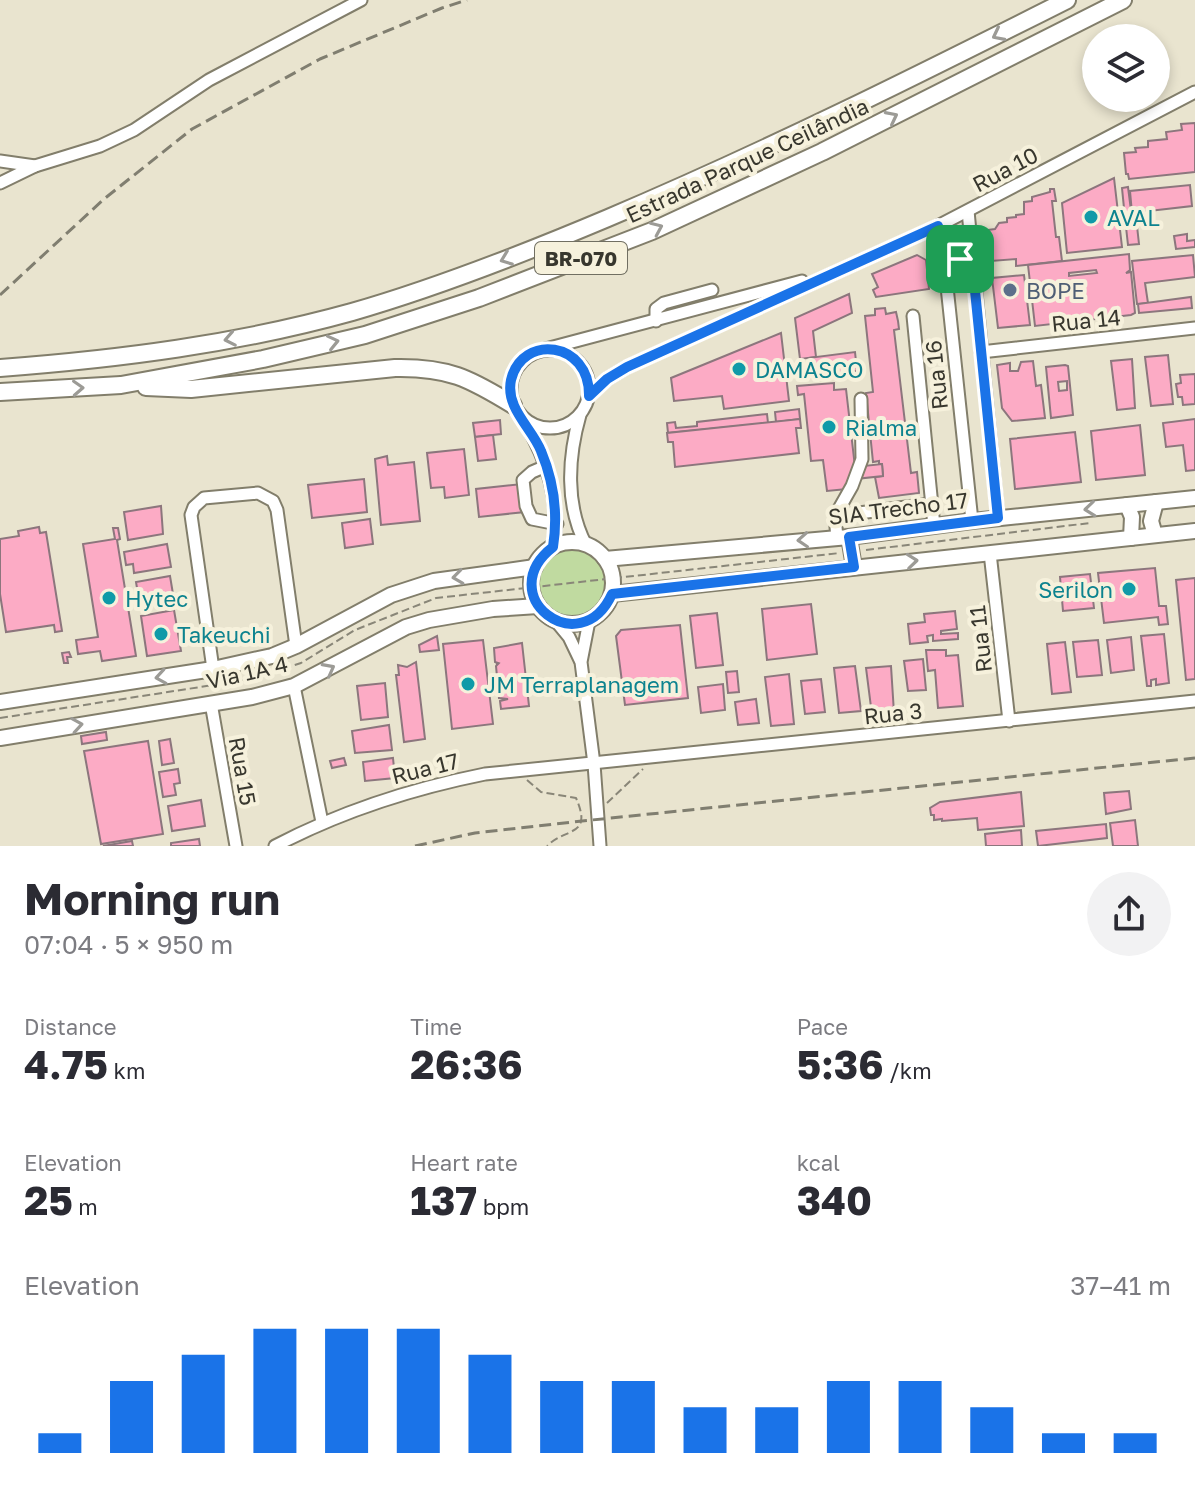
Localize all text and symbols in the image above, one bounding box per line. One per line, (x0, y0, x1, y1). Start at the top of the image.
map controls (1082, 24, 1170, 112)
button: layers (1082, 24, 1170, 112)
one-way arrow (991, 25, 1006, 41)
street label: Estrada Parque Ceilândia (621, 92, 873, 228)
one-way arrow (884, 111, 899, 126)
street label: Rua 10 (968, 141, 1042, 197)
place label: AVAL (1107, 204, 1160, 231)
marker: AVAL (1082, 208, 1100, 226)
one-way arrow (649, 222, 664, 238)
pin (926, 225, 994, 293)
icon: arrive (938, 237, 982, 281)
road number: BR-070 (535, 242, 627, 274)
one-way arrow (500, 249, 514, 266)
place label: BOPE (1026, 277, 1085, 304)
marker: BOPE (1001, 281, 1019, 299)
street label: Rua 14 (1050, 303, 1122, 337)
one-way arrow (224, 330, 237, 347)
one-way arrow (326, 334, 340, 351)
street label: Rua 16 (919, 339, 953, 411)
place label: DAMASCO (755, 356, 863, 383)
marker: DAMASCO (730, 360, 748, 378)
one-way arrow (72, 380, 85, 397)
place label: Rialma (845, 414, 917, 441)
marker: Rialma (820, 418, 838, 436)
street label: SIA Trecho 17 (827, 486, 969, 530)
one-way arrow (1083, 500, 1096, 517)
one-way arrow (796, 531, 809, 548)
one-way arrow (906, 552, 919, 569)
one-way arrow (451, 568, 464, 585)
place label: Serilon (1038, 576, 1113, 603)
marker: Serilon (1120, 580, 1138, 598)
place label: Hytec (125, 585, 188, 612)
marker: Hytec (100, 589, 118, 607)
street label: Rua 11 (963, 604, 997, 674)
place label: Takeuchi (177, 621, 271, 648)
marker: Takeuchi (152, 625, 170, 643)
street label: Via 1A 4 (204, 650, 290, 694)
one-way arrow (320, 663, 335, 679)
one-way arrow (154, 668, 168, 685)
place label: JM Terraplanagem (484, 671, 679, 698)
marker: JM Terraplanagem (459, 675, 477, 693)
street label: Rua 3 (862, 697, 924, 729)
one-way arrow (70, 717, 84, 734)
street label: Rua 15 (224, 735, 262, 807)
street label: Rua 17 (389, 747, 461, 789)
text: Morning run (24, 872, 280, 925)
button: share (1087, 872, 1171, 956)
text: 07:04 · 5 × 950 m (24, 929, 233, 960)
text: Distance (24, 1013, 116, 1040)
text: Time (410, 1013, 462, 1040)
text: Pace (797, 1013, 848, 1040)
text: 4.75 (24, 1040, 108, 1088)
text: 26:36 (410, 1040, 523, 1088)
text: 5:36 (797, 1040, 884, 1088)
text: km (108, 1057, 145, 1084)
text: /km (884, 1057, 932, 1084)
text: Elevation (24, 1149, 122, 1176)
text: Heart rate (410, 1149, 518, 1176)
text: kcal (797, 1149, 840, 1176)
text: 25 (24, 1176, 73, 1224)
text: 137 (410, 1176, 477, 1224)
text: 340 (797, 1176, 872, 1224)
text: m (73, 1193, 98, 1220)
text: bpm (477, 1193, 529, 1220)
text: Elevation (24, 1270, 140, 1301)
text: 37–41 m (1070, 1270, 1171, 1301)

